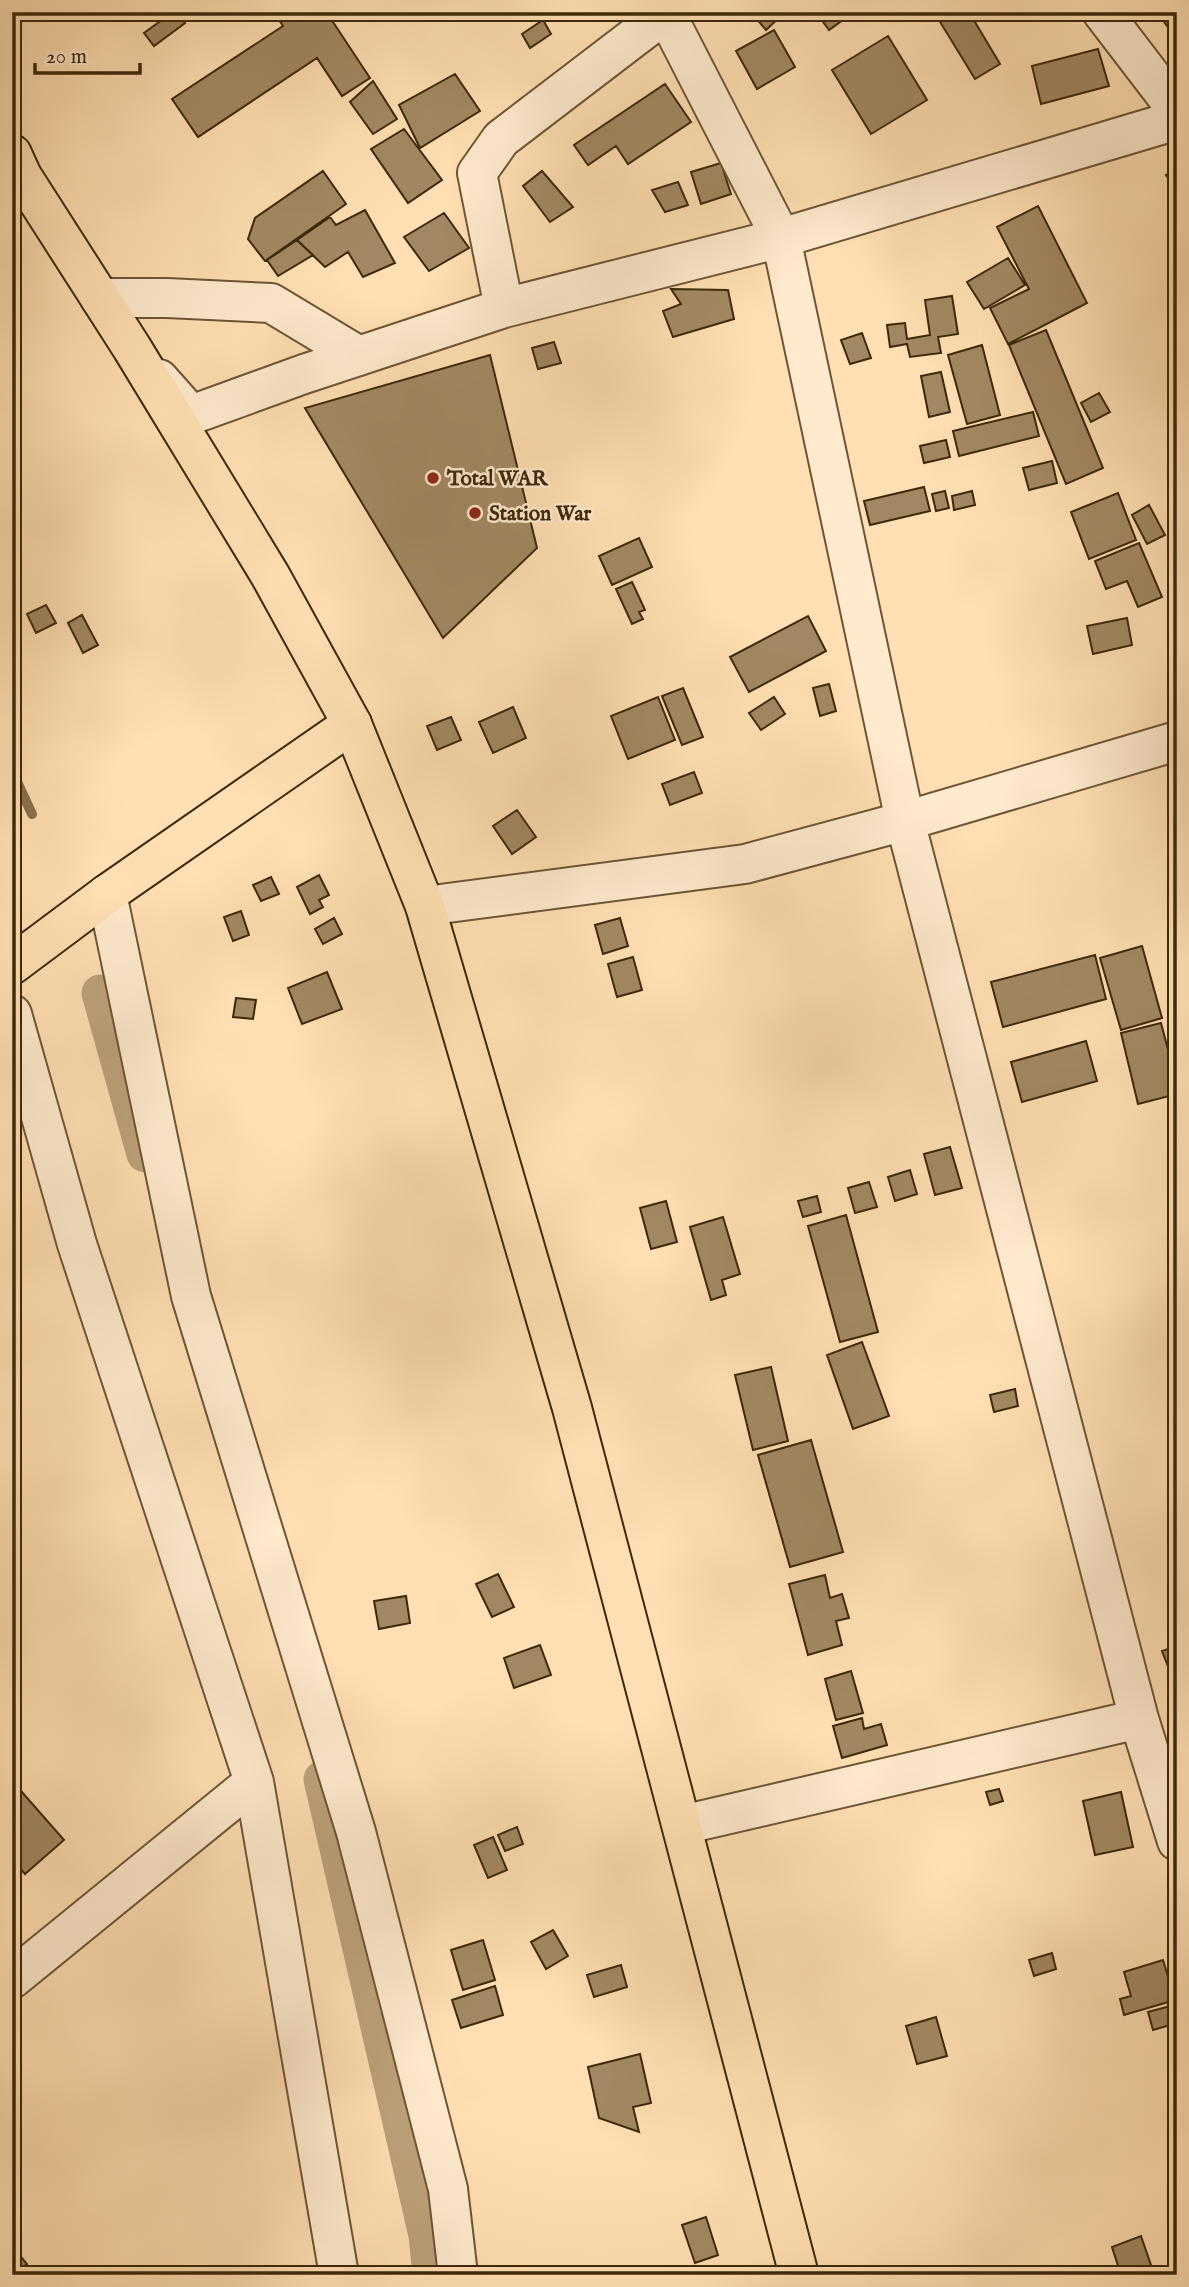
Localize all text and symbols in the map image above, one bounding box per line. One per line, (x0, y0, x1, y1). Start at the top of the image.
scale bar (35, 32, 140, 76)
text: 20 m (46, 44, 87, 71)
place label: Total WAR (446, 466, 549, 493)
marker: Total WAR (425, 470, 441, 486)
place label: Station War (489, 501, 592, 528)
marker: Station War (467, 505, 483, 521)

